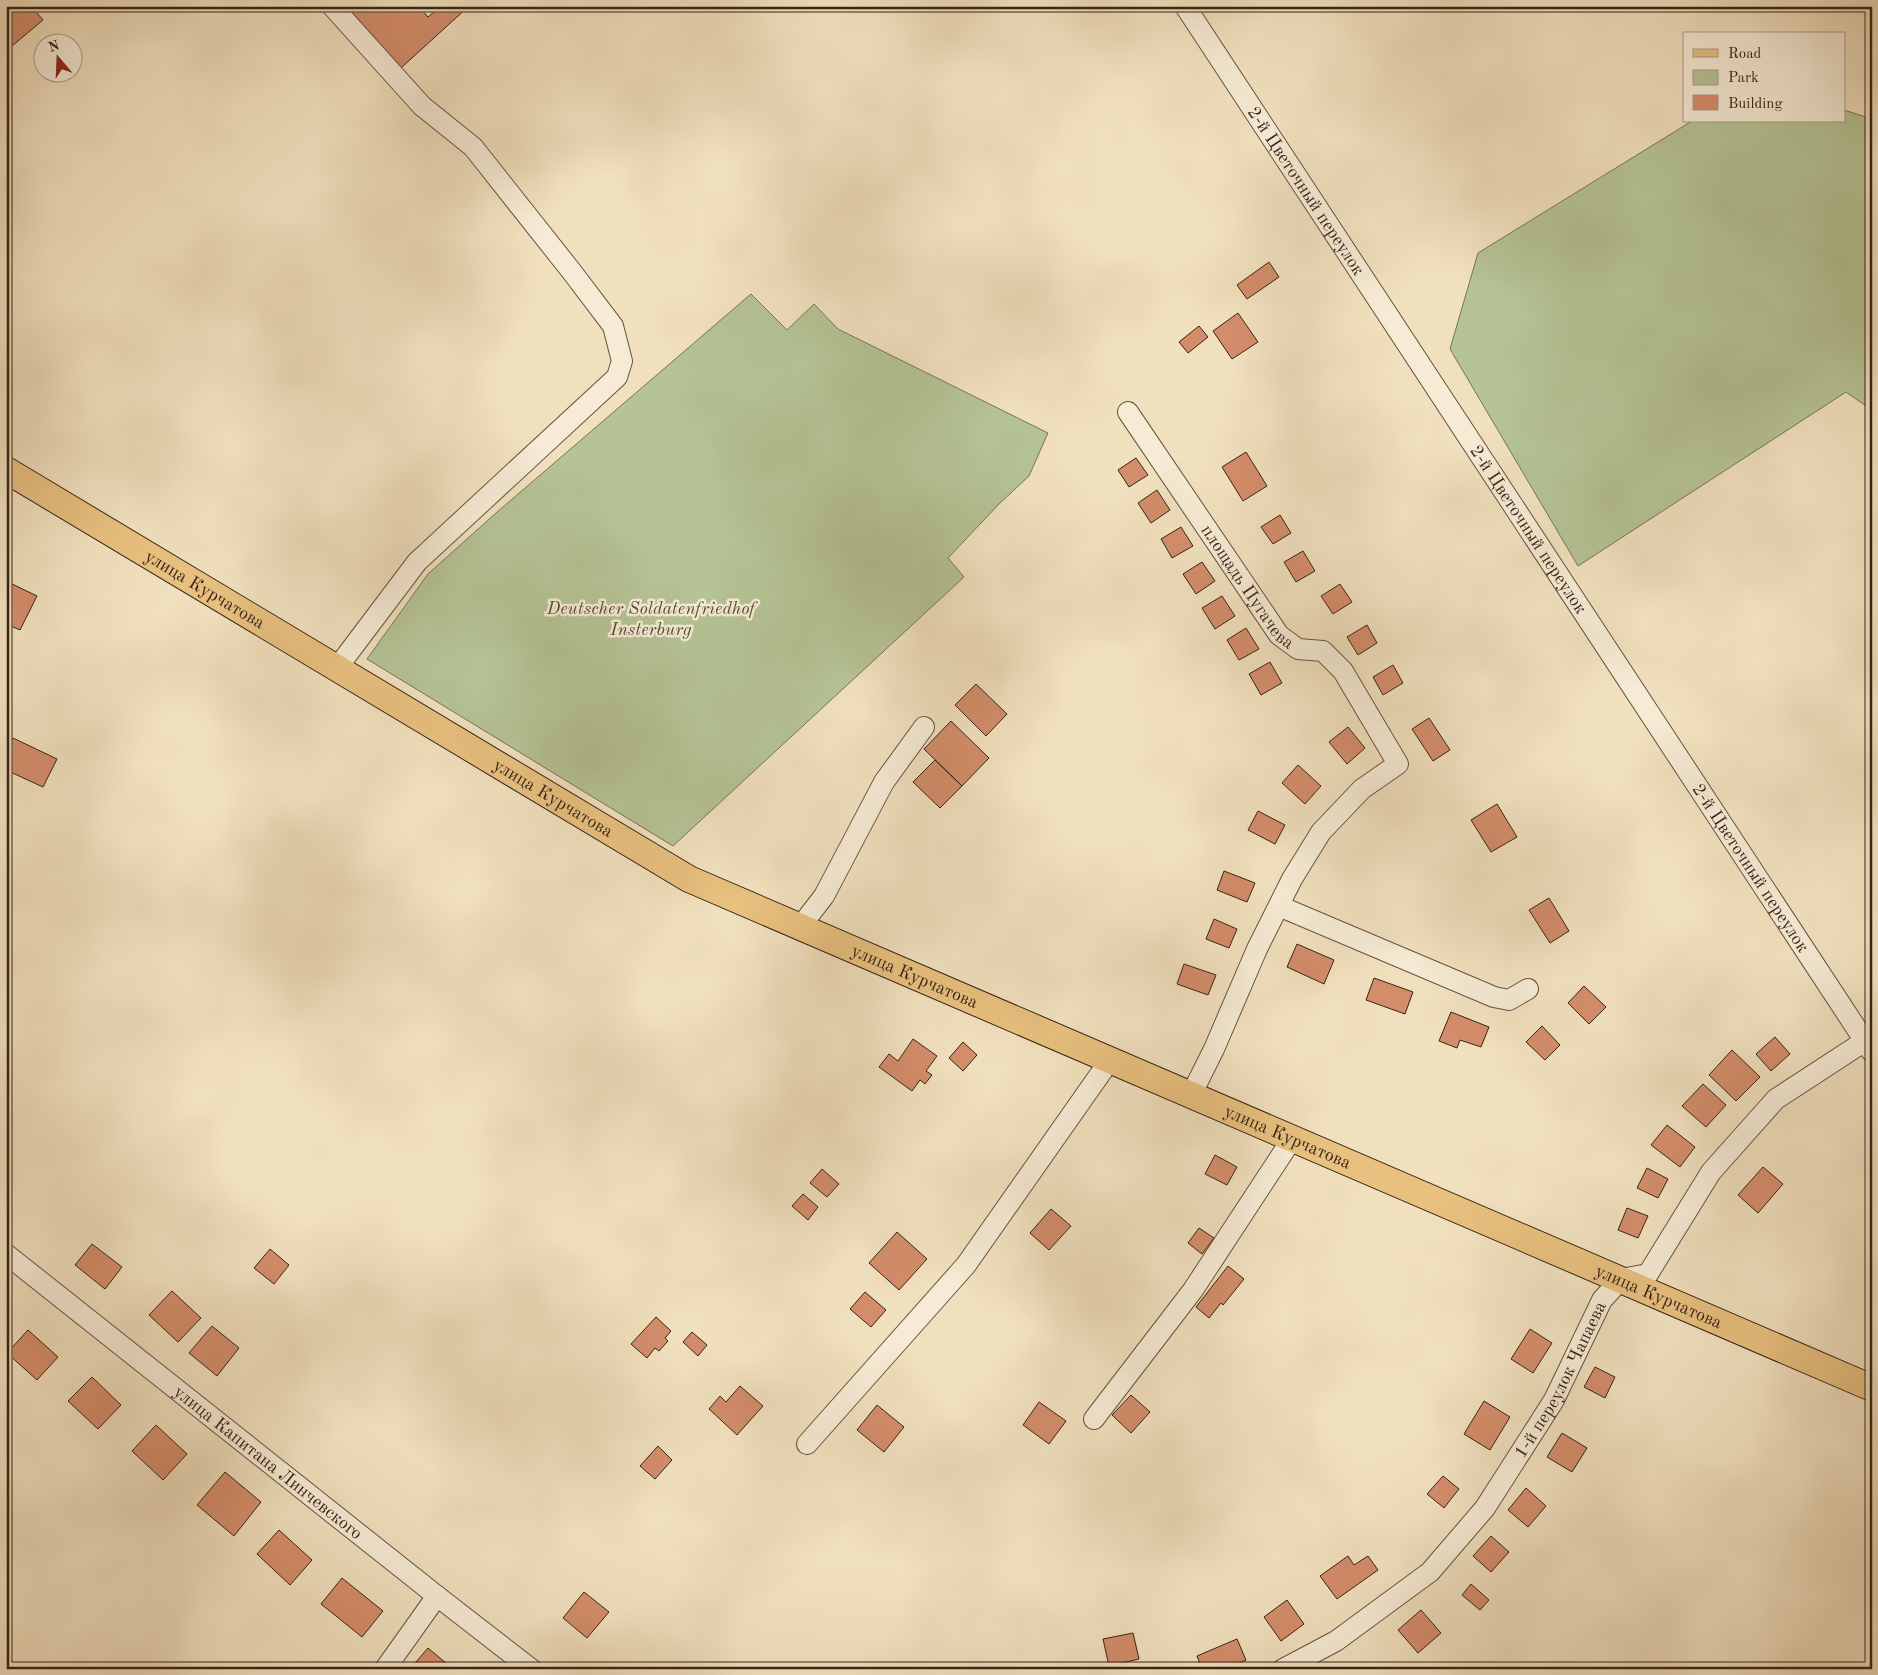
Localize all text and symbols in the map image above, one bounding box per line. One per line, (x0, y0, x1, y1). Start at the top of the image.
north arrow (32, 32, 82, 82)
legend (1683, 32, 1846, 122)
text: N (47, 38, 62, 55)
text: Road (1728, 47, 1762, 62)
text: Park (1728, 71, 1759, 86)
text: Building (1728, 97, 1783, 112)
street label: 2-й Цветочный переулок (1244, 104, 1367, 279)
street label: 2-й Цветочный переулок (1466, 442, 1590, 617)
street label: площадь Пугачева (1197, 522, 1297, 653)
street label: улица Курчатова (142, 547, 268, 633)
park label: Deutscher Soldatenfriedhof Insterburg (546, 600, 759, 639)
street label: улица Курчатова (490, 756, 616, 841)
street label: 2-й Цветочный переулок (1688, 781, 1812, 956)
street label: улица Курчатова (848, 942, 981, 1012)
street label: улица Курчатова (1221, 1102, 1354, 1173)
street label: улица Курчатова (1593, 1262, 1725, 1332)
street label: 1-й переулок Чапаева (1511, 1299, 1610, 1461)
street label: улица Капитана Линчевского (170, 1383, 366, 1543)

